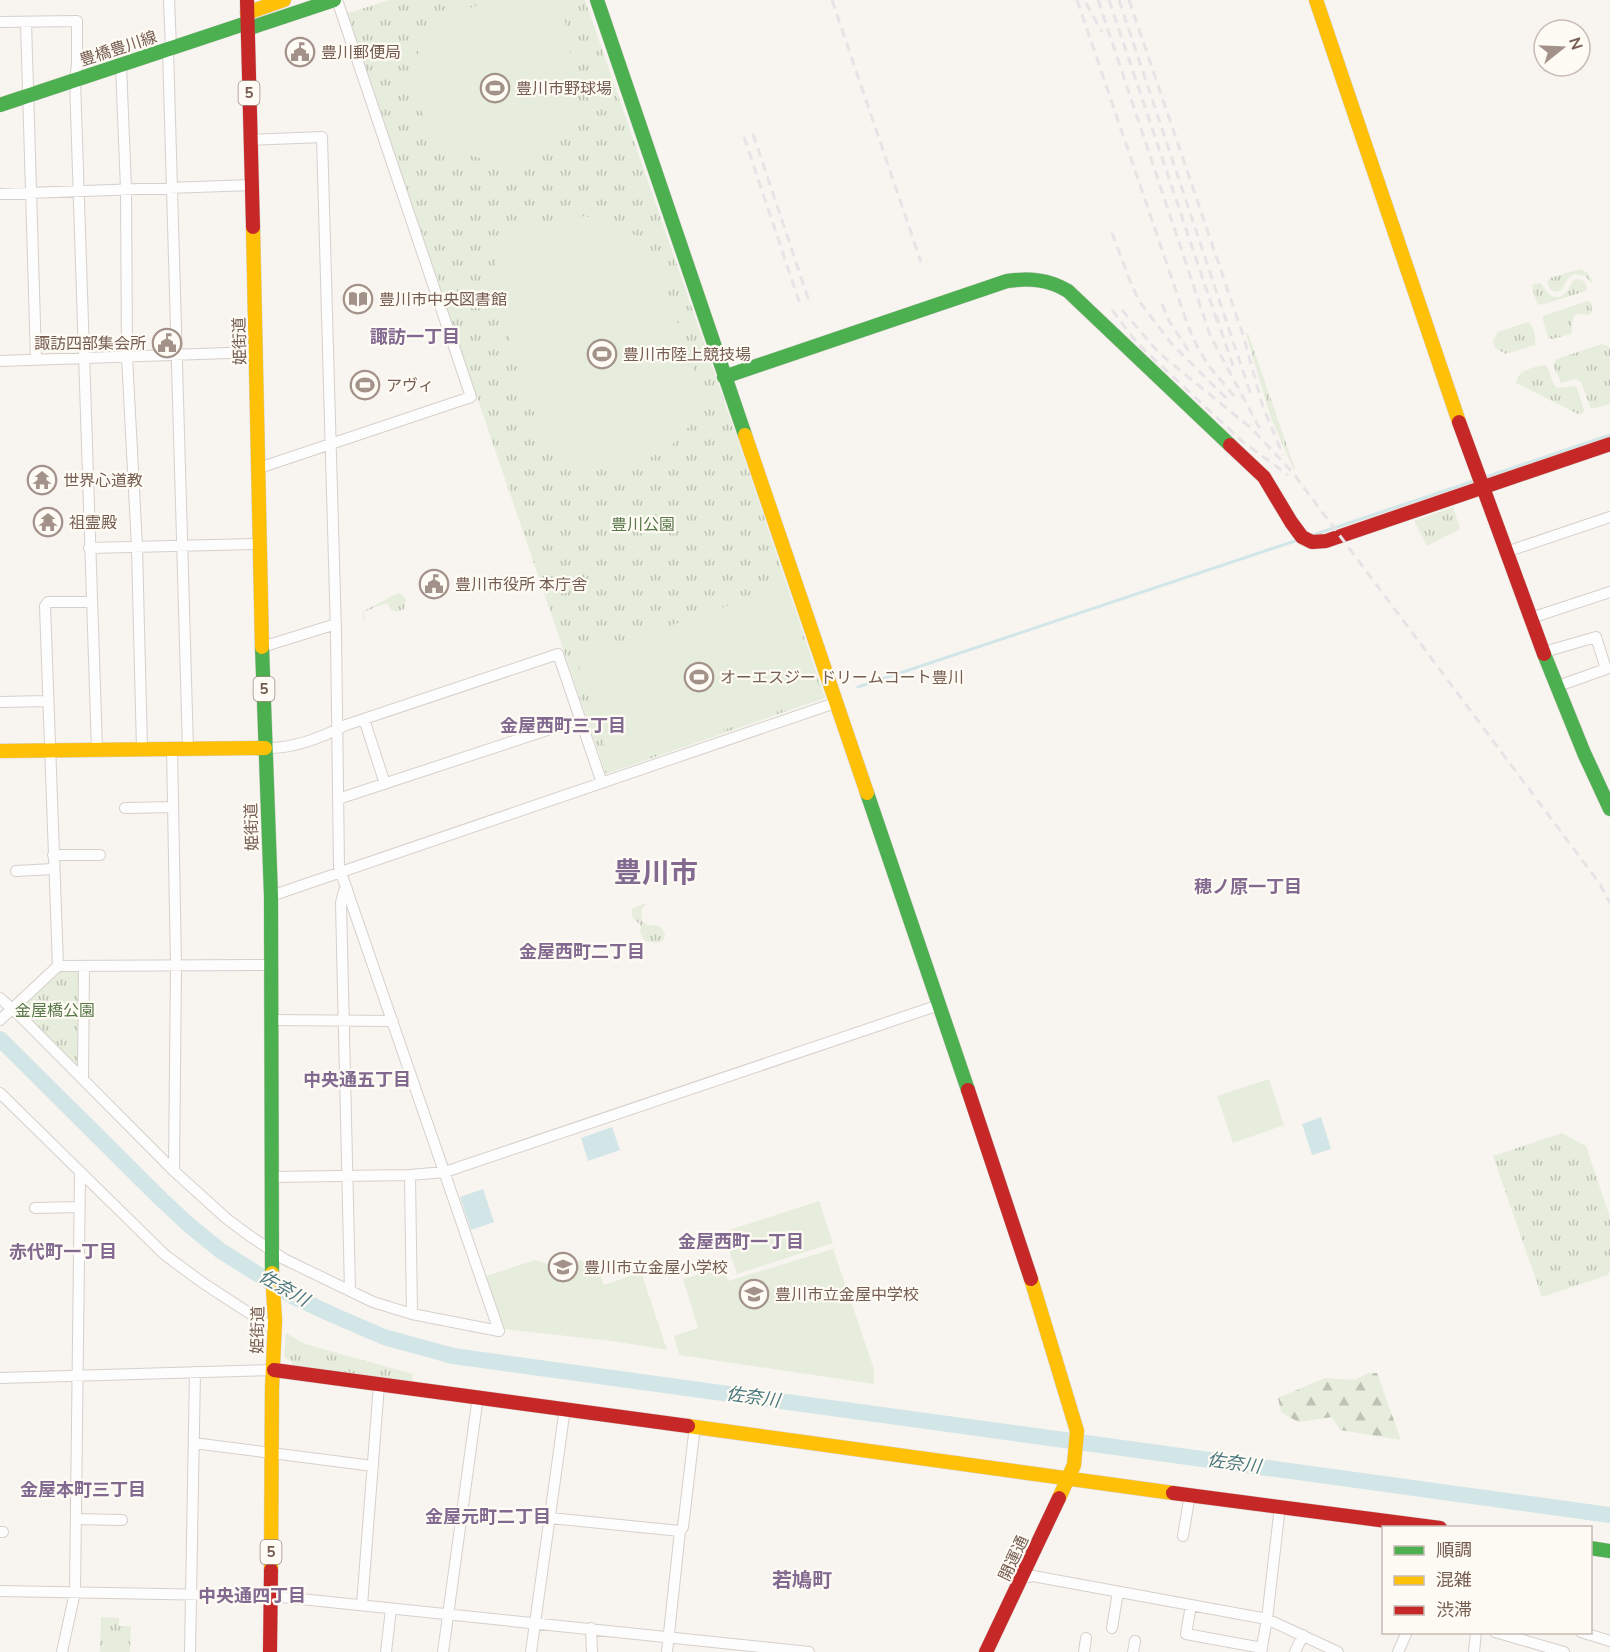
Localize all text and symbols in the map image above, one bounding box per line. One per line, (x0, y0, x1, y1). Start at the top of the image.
north arrow (1532, 18, 1592, 78)
street label: 豊橋豊川線 (77, 26, 160, 72)
text: N (1563, 35, 1588, 53)
public building icon: 豊川郵便局 (284, 36, 316, 68)
place label: 豊川郵便局 (321, 42, 401, 64)
sports icon: 豊川市野球場 (479, 72, 511, 104)
place label: 豊川市野球場 (516, 78, 612, 100)
road number: 5 (238, 81, 260, 105)
library icon: 豊川市中央図書館 (342, 283, 374, 315)
place label: 豊川市中央図書館 (379, 289, 507, 311)
street label: 姫街道 (229, 317, 251, 365)
district label: 諏訪一丁目 (370, 325, 460, 349)
public building icon: 諏訪四部集会所 (151, 327, 183, 359)
place label: 諏訪四部集会所 (34, 333, 146, 355)
sports icon: 豊川市陸上競技場 (586, 338, 618, 370)
place label: 豊川市陸上競技場 (623, 344, 751, 366)
sports icon: アヴィ (349, 369, 381, 401)
place label: アヴィ (386, 375, 434, 397)
temple icon: 世界心道教 (26, 464, 58, 496)
place label: 世界心道教 (63, 470, 143, 492)
temple icon: 祖霊殿 (32, 506, 64, 538)
place label: 祖霊殿 (69, 512, 117, 534)
park label: 豊川公園 (611, 514, 675, 536)
public building icon: 豊川市役所 本庁舎 (418, 568, 450, 600)
place label: 豊川市役所 本庁舎 (455, 574, 587, 596)
sports icon: オーエスジー ドリームコート豊川 (683, 661, 715, 693)
place label: オーエスジー ドリームコート豊川 (720, 667, 964, 689)
road number: 5 (254, 677, 274, 701)
district label: 金屋西町三丁目 (500, 714, 626, 738)
street label: 姫街道 (240, 803, 264, 851)
district label: 豊川市 (614, 854, 698, 892)
district label: 穂ノ原一丁目 (1194, 875, 1302, 899)
district label: 金屋西町二丁目 (519, 940, 645, 964)
park label: 金屋橋公園 (15, 1000, 95, 1022)
district label: 中央通五丁目 (303, 1068, 411, 1092)
district label: 金屋西町一丁目 (678, 1230, 804, 1254)
district label: 赤代町一丁目 (9, 1240, 117, 1264)
school or university icon: 豊川市立金屋小学校 (547, 1251, 579, 1283)
place label: 豊川市立金屋小学校 (584, 1257, 728, 1279)
water label: 佐奈川 (255, 1264, 315, 1313)
school or university icon: 豊川市立金屋中学校 (738, 1278, 770, 1310)
place label: 豊川市立金屋中学校 (775, 1284, 919, 1306)
street label: 姫街道 (247, 1306, 269, 1354)
water label: 佐奈川 (725, 1381, 783, 1413)
water label: 佐奈川 (1206, 1447, 1264, 1479)
district label: 金屋本町三丁目 (20, 1478, 146, 1502)
district label: 金屋元町二丁目 (425, 1505, 551, 1529)
legend (1382, 1526, 1592, 1634)
street label: 開運通 (994, 1532, 1034, 1585)
text: 順調 (1436, 1538, 1472, 1562)
road number: 5 (260, 1540, 282, 1564)
district label: 若鳩町 (772, 1567, 832, 1594)
text: 混雑 (1436, 1568, 1472, 1592)
district label: 中央通四丁目 (198, 1584, 306, 1608)
text: 渋滞 (1436, 1598, 1472, 1622)

